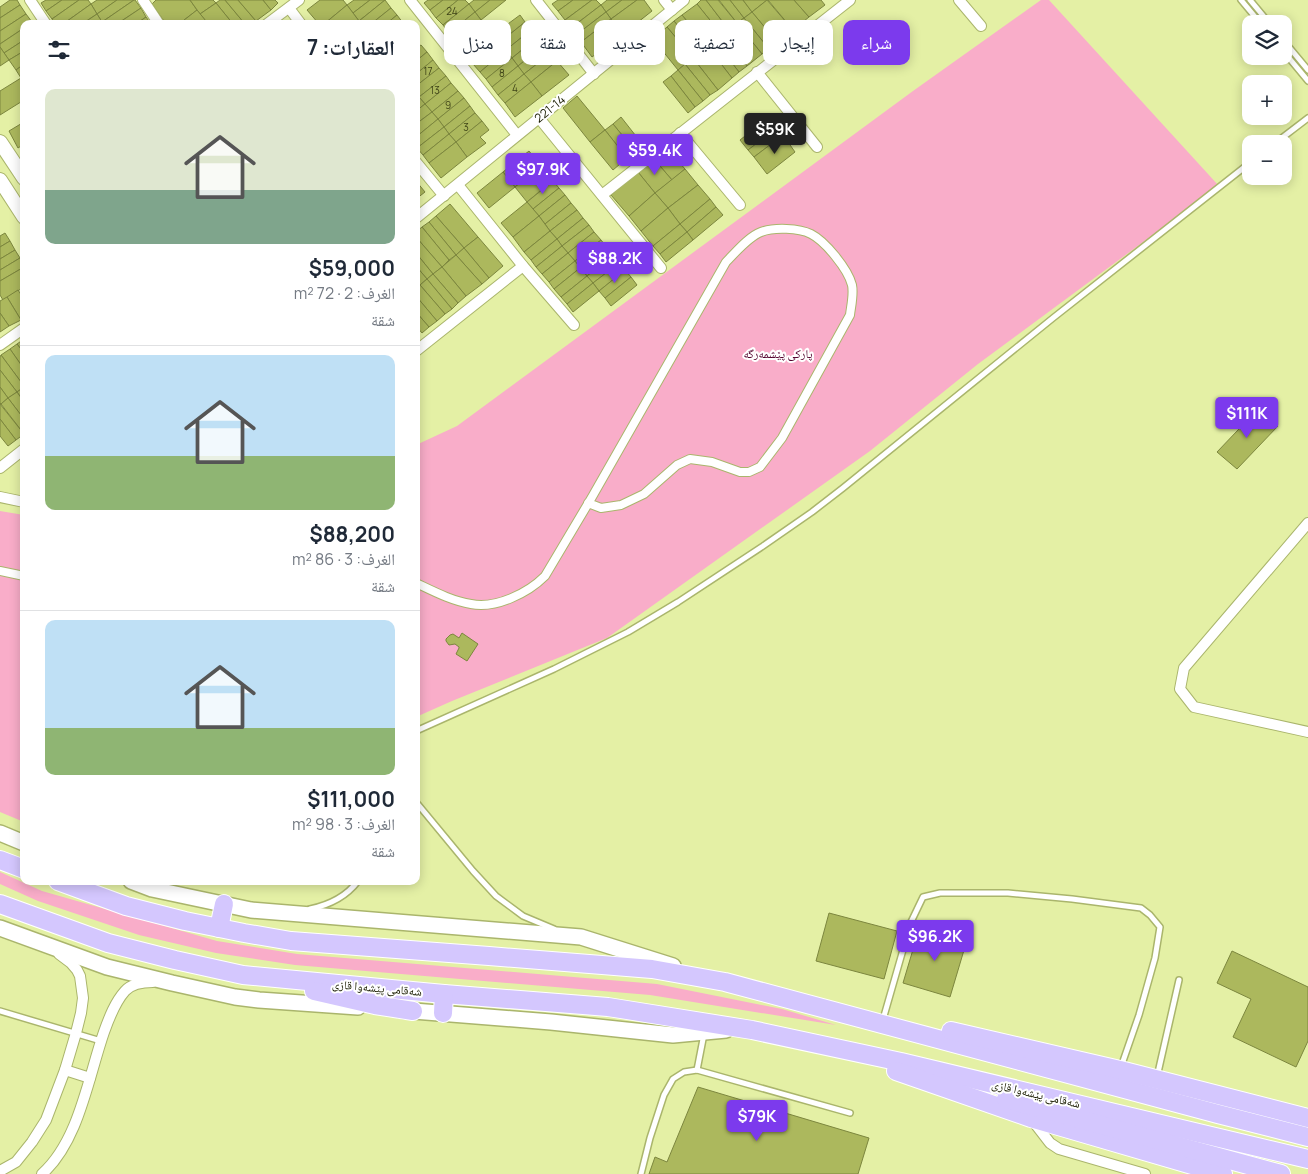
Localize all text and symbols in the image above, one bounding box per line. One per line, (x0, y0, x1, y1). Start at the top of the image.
house number: 24 (446, 4, 458, 18)
map controls (1242, 15, 1292, 185)
button: layers (1242, 15, 1292, 65)
chip: منزل (444, 20, 511, 65)
chip: شقة (521, 20, 584, 65)
chip: جديد (594, 20, 665, 65)
chip: تصفية (675, 20, 753, 65)
chip: إيجار (763, 20, 833, 65)
chip: شراء (843, 20, 910, 65)
text: العقارات: 7 (307, 33, 395, 61)
icon: filters (45, 36, 73, 64)
house number: 17 (424, 64, 432, 78)
house number: 8 (499, 66, 505, 80)
button: + (1242, 75, 1292, 125)
house number: 4 (512, 81, 518, 95)
house number: 13 (430, 83, 440, 97)
street label: 221-14 (531, 91, 569, 126)
house number: 9 (445, 98, 451, 112)
pin: $59K (745, 112, 805, 155)
text: $59K (755, 118, 795, 140)
house number: 3 (463, 120, 469, 134)
icon: home (175, 122, 265, 212)
pin: $59.4K (614, 134, 696, 176)
button: − (1242, 135, 1292, 185)
text: $59.4K (628, 139, 682, 161)
pin: $97.9K (502, 152, 584, 195)
text: $97.9K (516, 158, 570, 180)
pin: $88.2K (574, 242, 656, 284)
text: $88.2K (588, 247, 642, 269)
text: $59,000 (309, 254, 395, 282)
text: الغرف: 2 · 72 m² (294, 282, 395, 304)
text: شقة (371, 309, 395, 331)
park label: پارکی پێشمەرگە (743, 345, 813, 362)
icon: home (175, 387, 265, 477)
pin: $111K (1212, 396, 1282, 439)
text: $111K (1226, 402, 1268, 424)
text: $88,200 (310, 520, 395, 548)
text: الغرف: 3 · 86 m² (292, 548, 395, 570)
text: شقة (371, 575, 395, 597)
icon: home (175, 652, 265, 742)
text: $111,000 (307, 785, 395, 813)
text: الغرف: 3 · 98 m² (292, 813, 395, 835)
text: شقة (371, 840, 395, 862)
pin: $96.2K (894, 920, 976, 962)
text: $96.2K (908, 925, 962, 947)
street label: شەقامی پێشەوا قازی (331, 975, 423, 1000)
street label: شەقامی پێشەوا قازی (990, 1075, 1082, 1112)
pin: $79K (727, 1100, 787, 1142)
text: $79K (738, 1105, 776, 1127)

